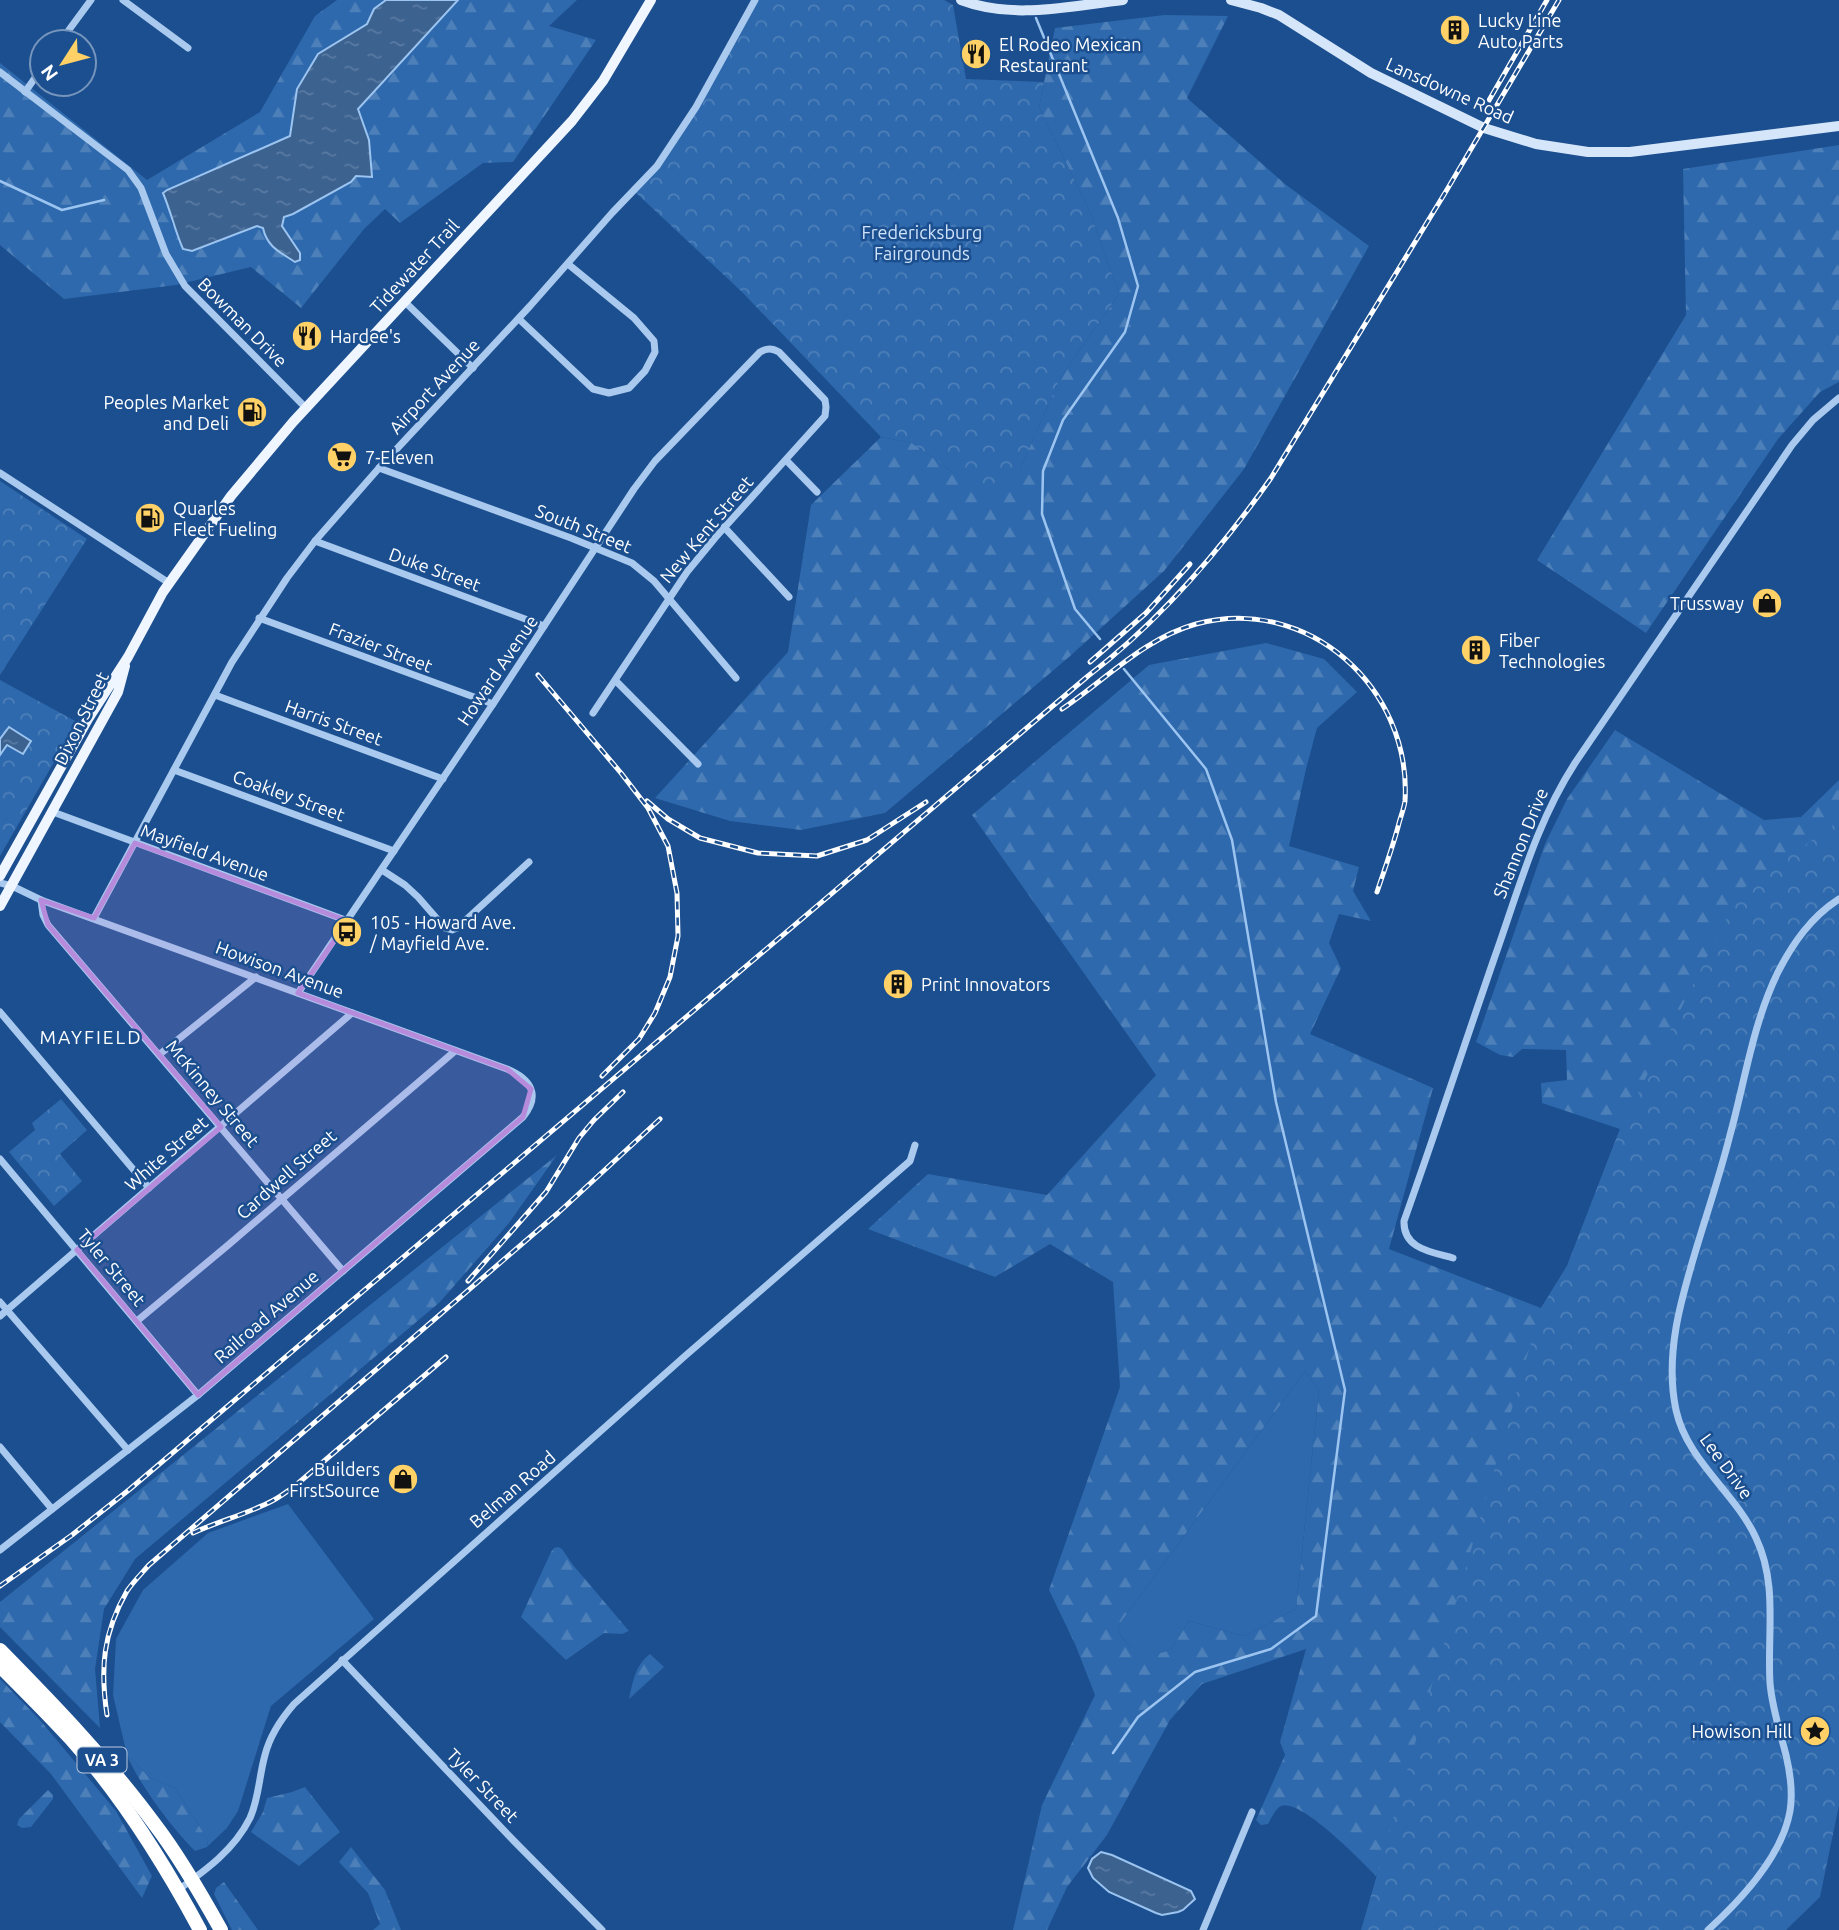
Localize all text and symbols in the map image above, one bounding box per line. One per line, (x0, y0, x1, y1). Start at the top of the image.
place label: Lucky Line Auto Parts (1478, 10, 1563, 51)
building icon: Lucky Line Auto Parts (1438, 13, 1472, 47)
north arrow (28, 28, 98, 98)
place label: El Rodeo Mexican Restaurant (999, 34, 1142, 75)
restaurant icon: El Rodeo Mexican Restaurant (959, 37, 993, 71)
street label: Lansdowne Road (1383, 53, 1517, 127)
text: N (36, 61, 62, 85)
street label: Tidewater Trail (365, 215, 463, 317)
park label: Fredericksburg Fairgrounds (862, 222, 982, 263)
street label: Bowman Drive (194, 273, 292, 371)
restaurant icon: Hardee's (290, 319, 324, 353)
place label: Hardee's (330, 326, 401, 346)
street label: Airport Avenue (385, 334, 483, 438)
place label: Peoples Market and Deli (104, 392, 229, 433)
fuel station icon: Peoples Market and Deli (235, 395, 269, 429)
supermarket icon: 7-Eleven (325, 440, 359, 474)
place label: 7-Eleven (365, 447, 434, 467)
street label: New Kent Street (656, 472, 756, 586)
place label: Quarles Fleet Fueling (173, 498, 277, 539)
street label: South Street (533, 500, 635, 556)
fuel station icon: Quarles Fleet Fueling (133, 501, 167, 535)
street label: Duke Street (386, 543, 484, 595)
shop icon: Trussway (1750, 586, 1784, 620)
place label: Trussway (1670, 593, 1744, 613)
street label: Howard Avenue (453, 611, 541, 729)
street label: Frazier Street (327, 618, 435, 676)
place label: Fiber Technologies (1499, 630, 1605, 671)
building icon: Fiber Technologies (1459, 633, 1493, 667)
street label: Dixon Street (50, 668, 112, 768)
street label: Harris Street (283, 695, 385, 749)
street label: Coakley Street (230, 765, 348, 825)
street label: Shannon Drive (1489, 785, 1551, 901)
street label: Mayfield Avenue (138, 820, 272, 884)
place label: 105 - Howard Ave. / Mayfield Ave. (369, 912, 516, 953)
bus stop icon: 105 - Howard Ave. / Mayfield Ave. (330, 915, 364, 949)
street label: Howison Avenue (213, 937, 347, 1001)
building icon: Print Innovators (881, 967, 915, 1001)
place label: Print Innovators (921, 974, 1050, 994)
district label: MAYFIELD (39, 1026, 143, 1048)
street label: McKinney Street (163, 1036, 263, 1150)
street label: White Street (121, 1112, 211, 1194)
street label: Cardwell Street (232, 1125, 340, 1223)
street label: Tyler Street (74, 1224, 150, 1310)
street label: Railroad Avenue (210, 1265, 322, 1367)
street label: Lee Drive (1697, 1429, 1757, 1503)
street label: Belman Road (465, 1446, 559, 1532)
place label: Builders FirstSource (289, 1459, 380, 1500)
shop icon: Builders FirstSource (386, 1462, 420, 1496)
place icon: Howison Hill (1798, 1714, 1832, 1748)
place label: Howison Hill (1692, 1721, 1792, 1741)
street label: Tyler Street (443, 1744, 523, 1826)
road number: VA 3 (78, 1748, 126, 1772)

